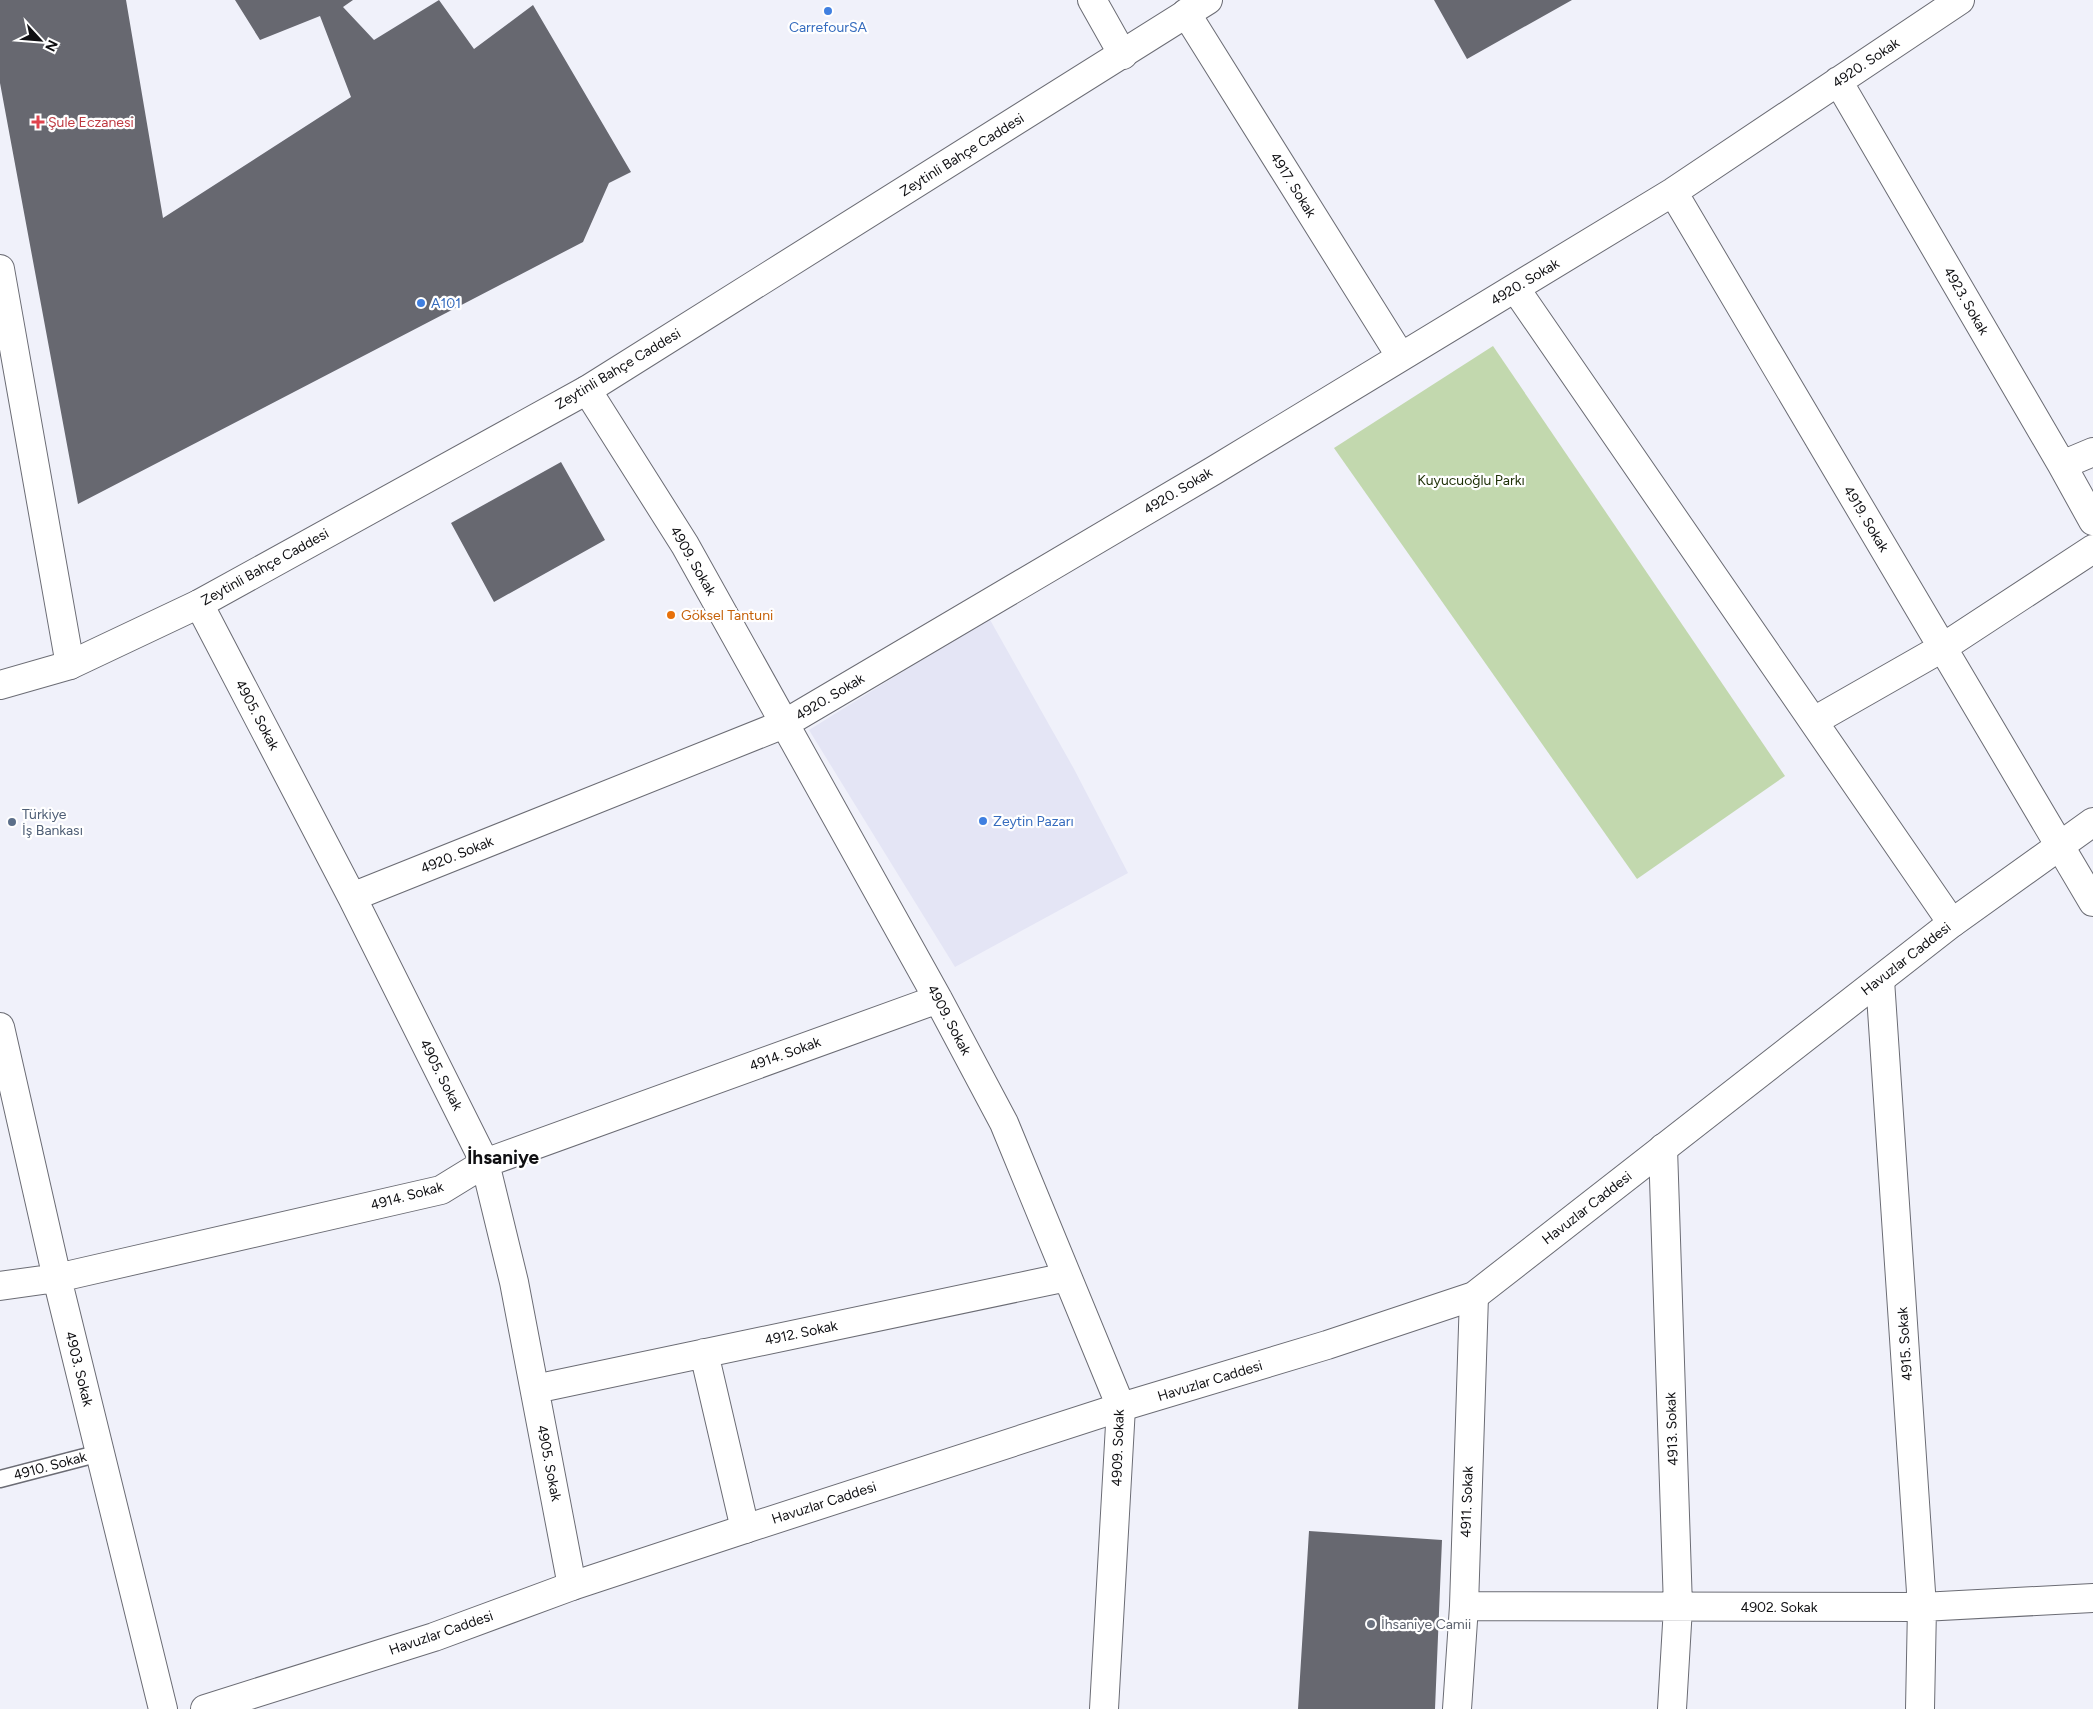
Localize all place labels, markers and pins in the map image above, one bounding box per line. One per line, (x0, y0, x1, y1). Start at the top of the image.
marker: CarrefourSA (822, 5, 834, 17)
place label: CarrefourSA (789, 19, 868, 36)
place label: Şule Eczanesi (48, 114, 134, 131)
marker: Şule Eczanesi (32, 116, 44, 128)
place label: A101 (431, 295, 461, 312)
marker: A101 (415, 297, 427, 309)
place label: Göksel Tantuni (681, 607, 773, 624)
marker: Göksel Tantuni (665, 609, 677, 621)
place label: Türkiye İş Bankası (22, 806, 83, 839)
place label: Zeytin Pazarı (993, 813, 1074, 830)
marker: Zeytin Pazarı (977, 815, 989, 827)
marker: Türkiye İş Bankası (6, 816, 18, 828)
place label: İhsaniye Camii (1381, 1616, 1471, 1633)
marker: İhsaniye Camii (1365, 1618, 1377, 1630)

